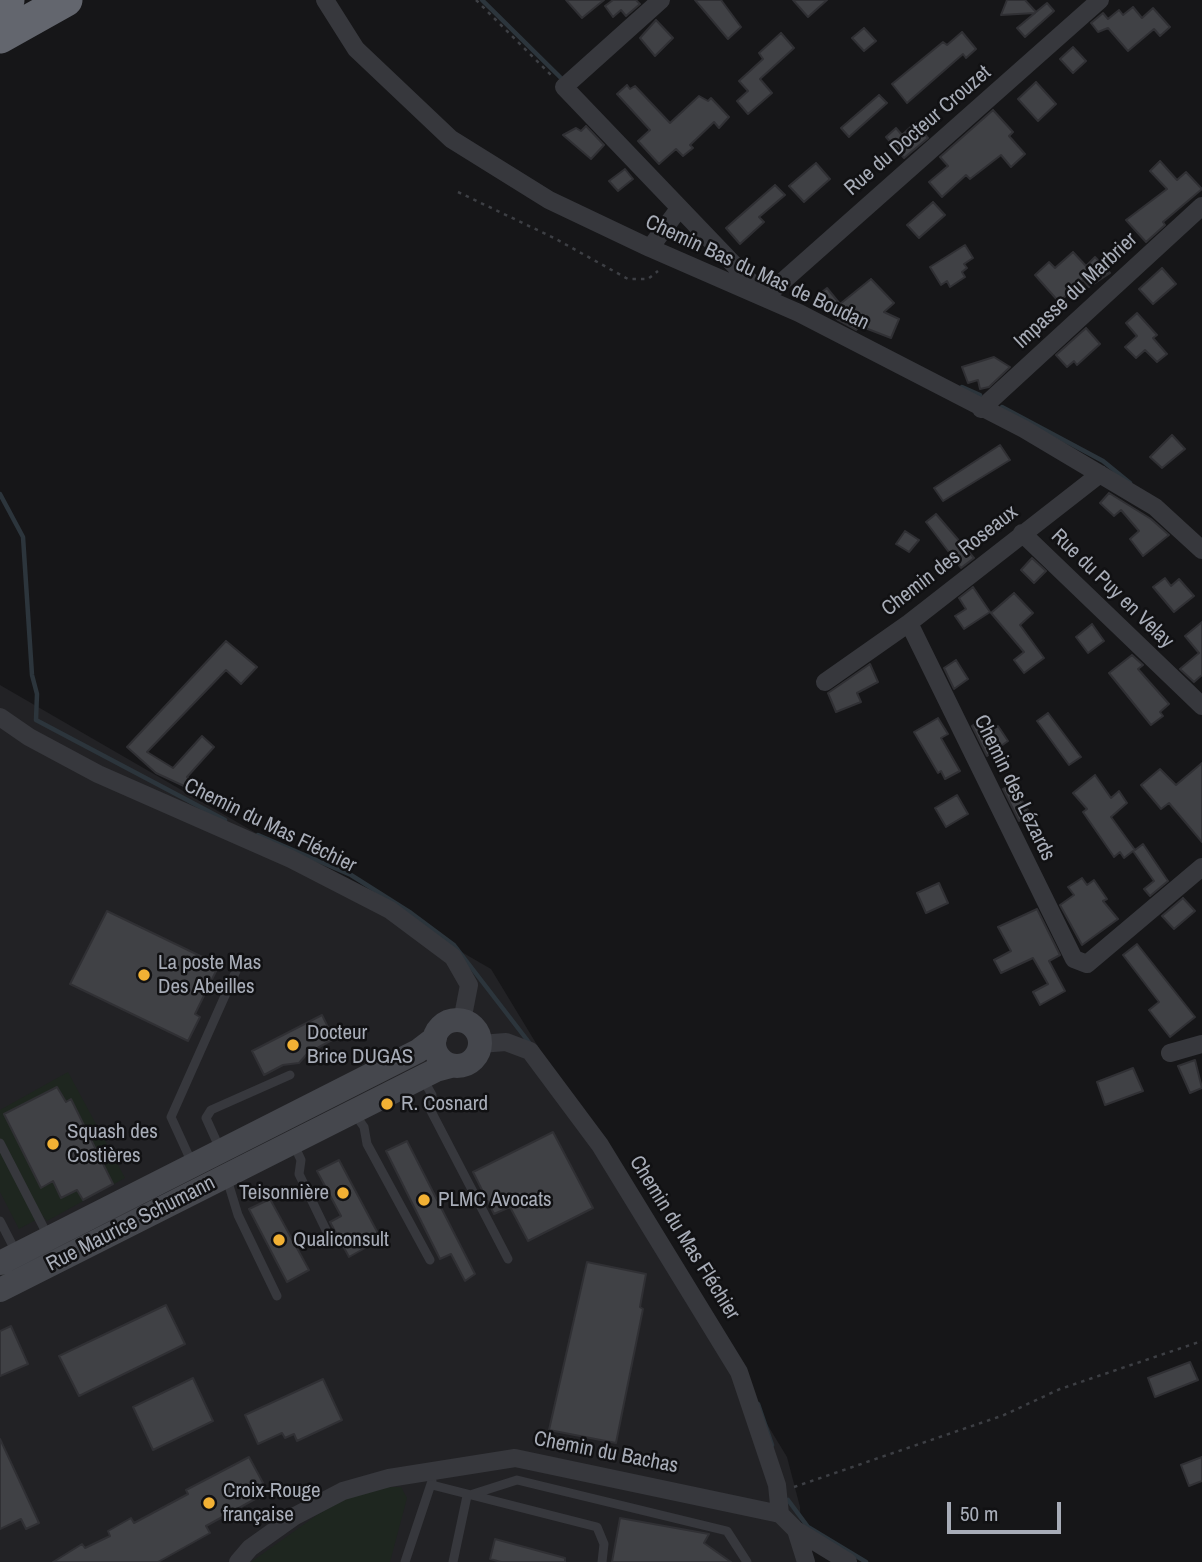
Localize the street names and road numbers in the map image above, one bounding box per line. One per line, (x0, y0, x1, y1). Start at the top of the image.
street label: Rue du Docteur Crouzet (840, 61, 996, 201)
street label: Chemin Bas du Mas de Boudan (641, 210, 873, 336)
street label: Impasse du Marbrier (1009, 228, 1143, 354)
street label: Chemin des Roseaux (877, 500, 1023, 622)
street label: Rue du Puy en Velay (1045, 524, 1179, 654)
street label: Chemin des Lézards (968, 711, 1060, 865)
street label: Chemin du Mas Fléchier (180, 773, 360, 879)
street label: Chemin du Mas Fléchier (623, 1151, 745, 1325)
street label: Rue Maurice Schumann (43, 1171, 219, 1277)
street label: Chemin du Bachas (532, 1427, 680, 1479)

